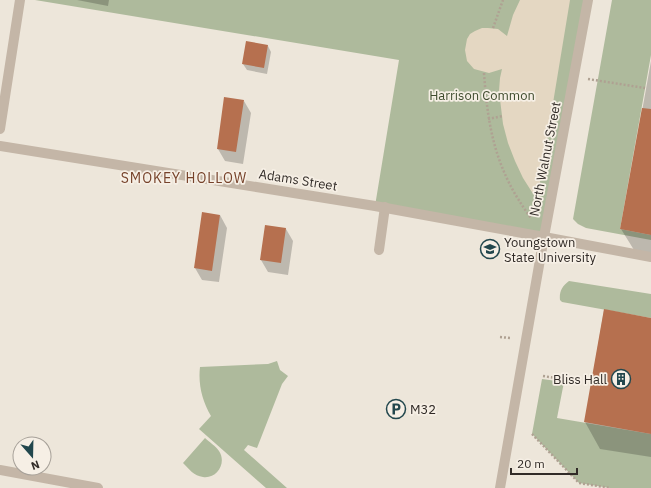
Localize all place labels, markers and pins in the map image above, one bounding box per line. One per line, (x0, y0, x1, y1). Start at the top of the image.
place label: Youngstown State University (504, 234, 597, 266)
school or university icon: Youngstown State University (479, 238, 501, 260)
building icon: Bliss Hall (610, 368, 632, 390)
place label: Bliss Hall (553, 371, 607, 388)
parking icon: M32 (385, 398, 407, 420)
place label: M32 (410, 401, 436, 418)

